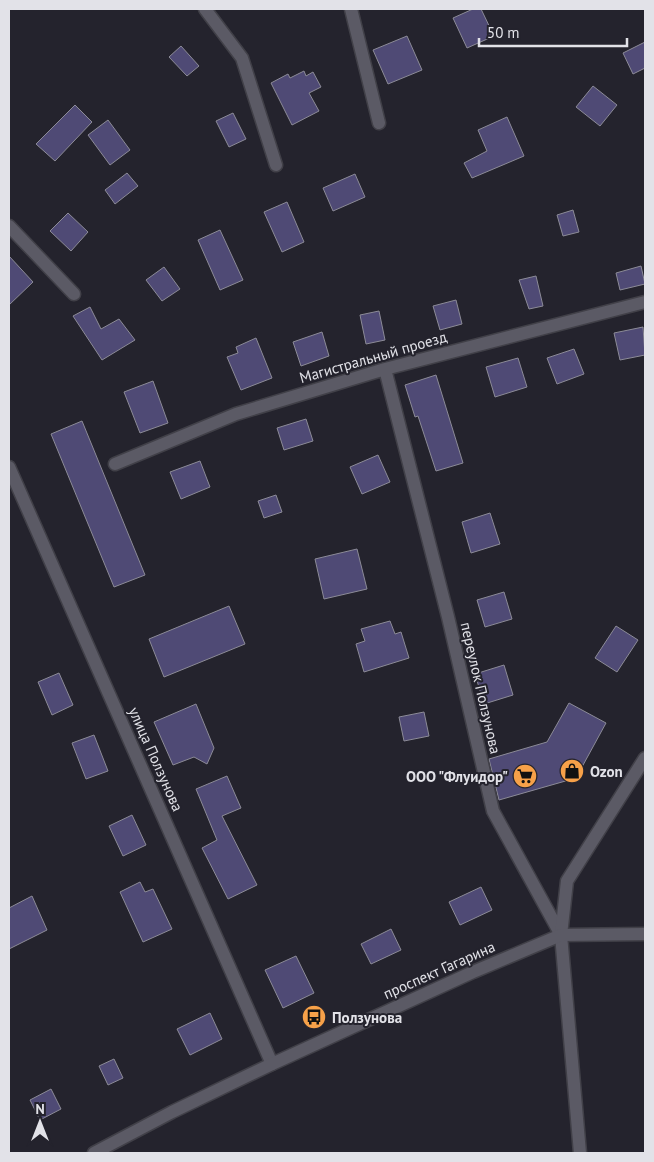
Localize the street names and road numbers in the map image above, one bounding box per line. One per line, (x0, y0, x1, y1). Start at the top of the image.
street label: Магистральный проезд (297, 327, 449, 387)
street label: переулок Ползунова (457, 620, 505, 756)
street label: улица Ползунова (124, 704, 188, 814)
street label: проспект Гагарина (380, 937, 498, 1003)

